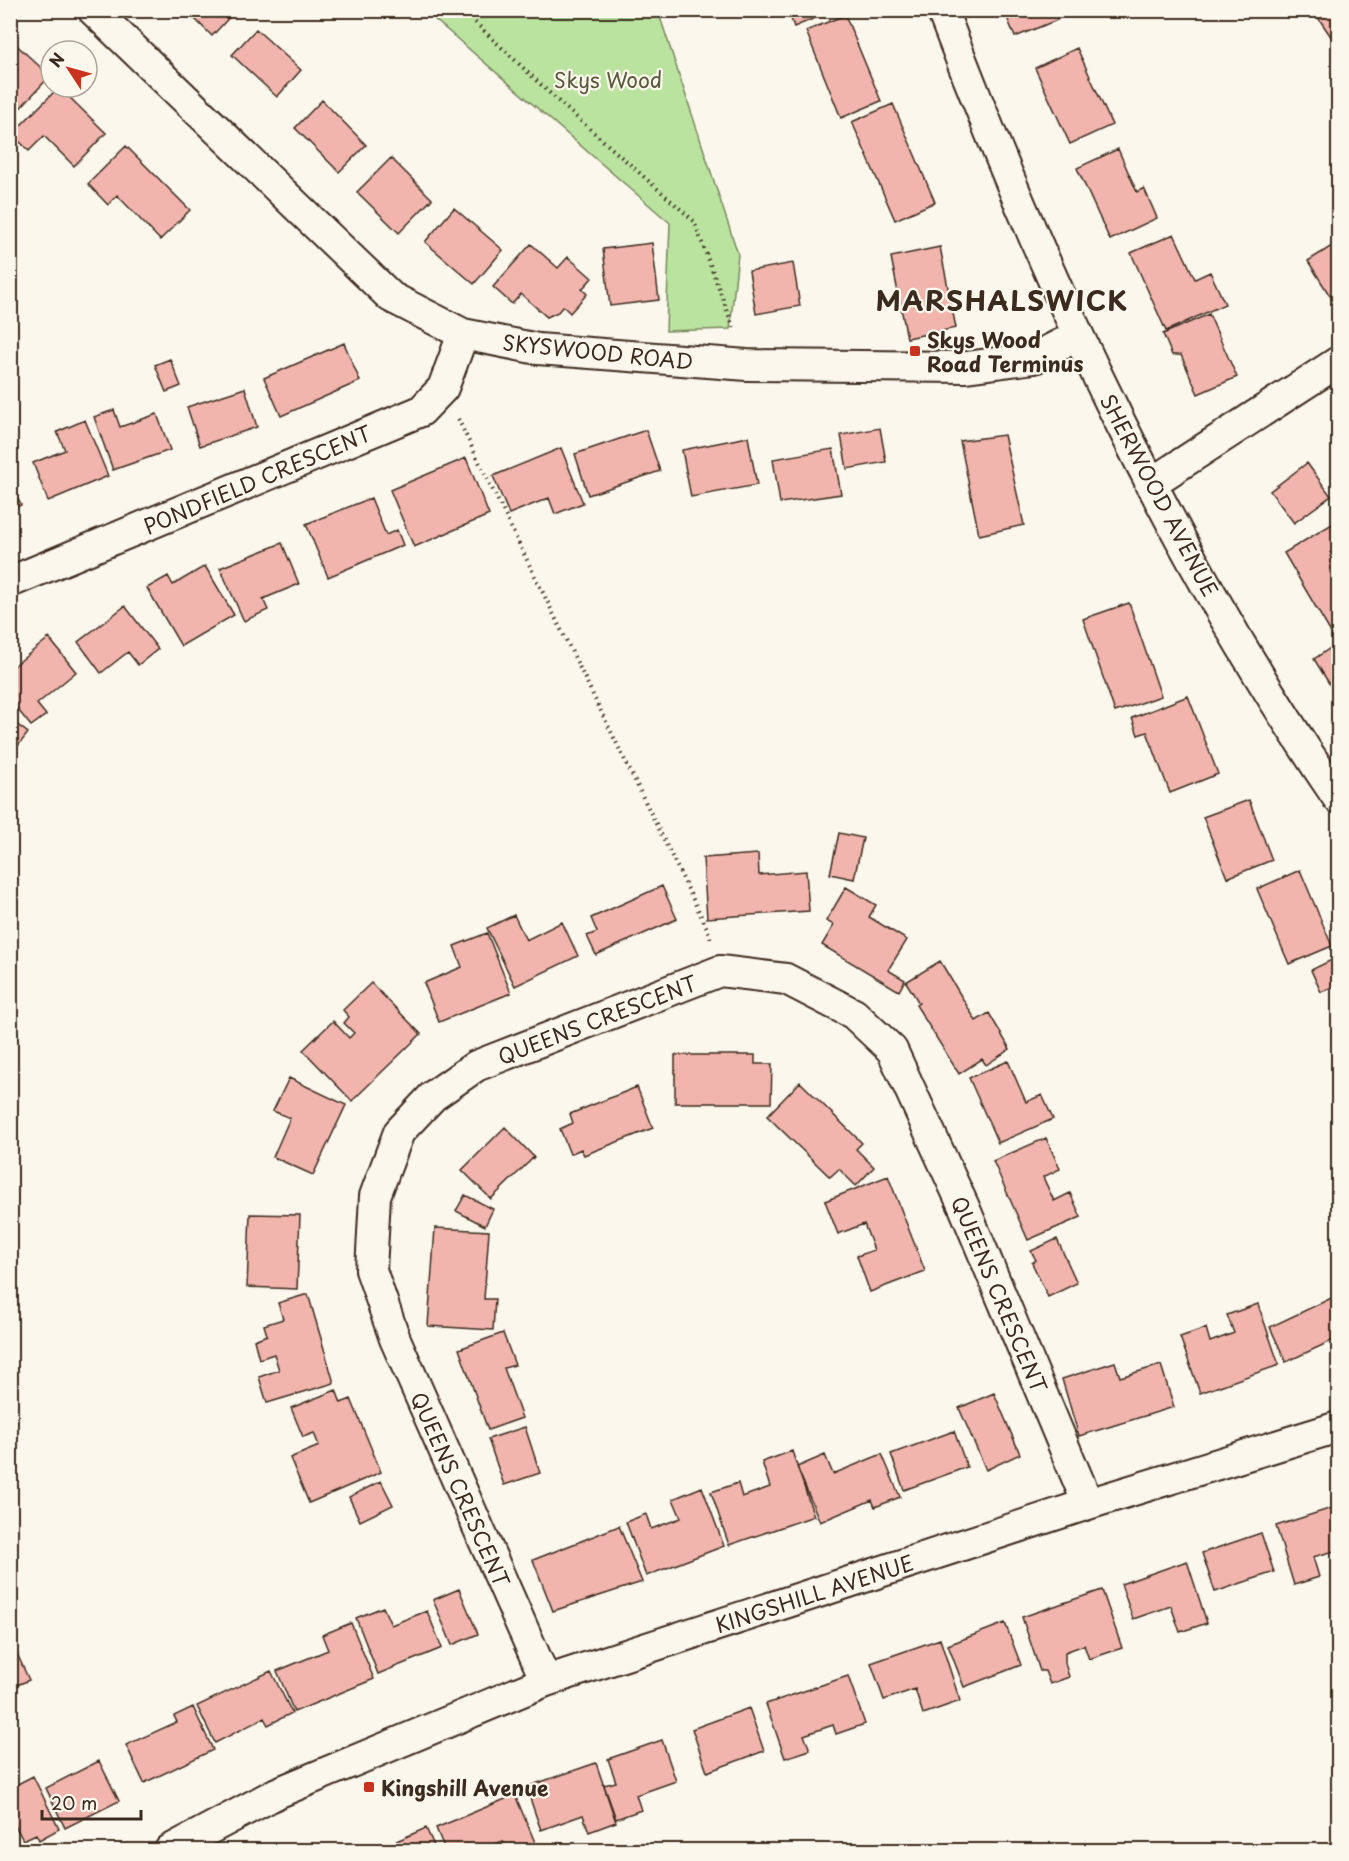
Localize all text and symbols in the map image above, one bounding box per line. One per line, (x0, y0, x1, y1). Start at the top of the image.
north arrow (39, 39, 99, 99)
text: N (43, 47, 69, 72)
park label: Skys Wood (554, 63, 662, 95)
district label: MARSHALSWICK (876, 279, 1128, 320)
place label: Skys Wood Road Terminus (927, 323, 1083, 379)
street label: SKYSWOOD ROAD (501, 325, 695, 377)
marker: Skys Wood Road Terminus (908, 344, 922, 358)
street label: SHERWOOD AVENUE (1093, 388, 1227, 602)
street label: PONDFIELD CRESCENT (138, 416, 376, 542)
street label: QUEENS CRESCENT (493, 966, 702, 1072)
street label: QUEENS CRESCENT (944, 1191, 1056, 1398)
street label: QUEENS CRESCENT (404, 1386, 519, 1592)
street label: KINGSHILL AVENUE (711, 1546, 917, 1640)
place label: Kingshill Avenue (381, 1771, 549, 1803)
marker: Kingshill Avenue (362, 1780, 376, 1794)
scale bar (42, 1783, 141, 1821)
text: 20 m (51, 1789, 97, 1816)

